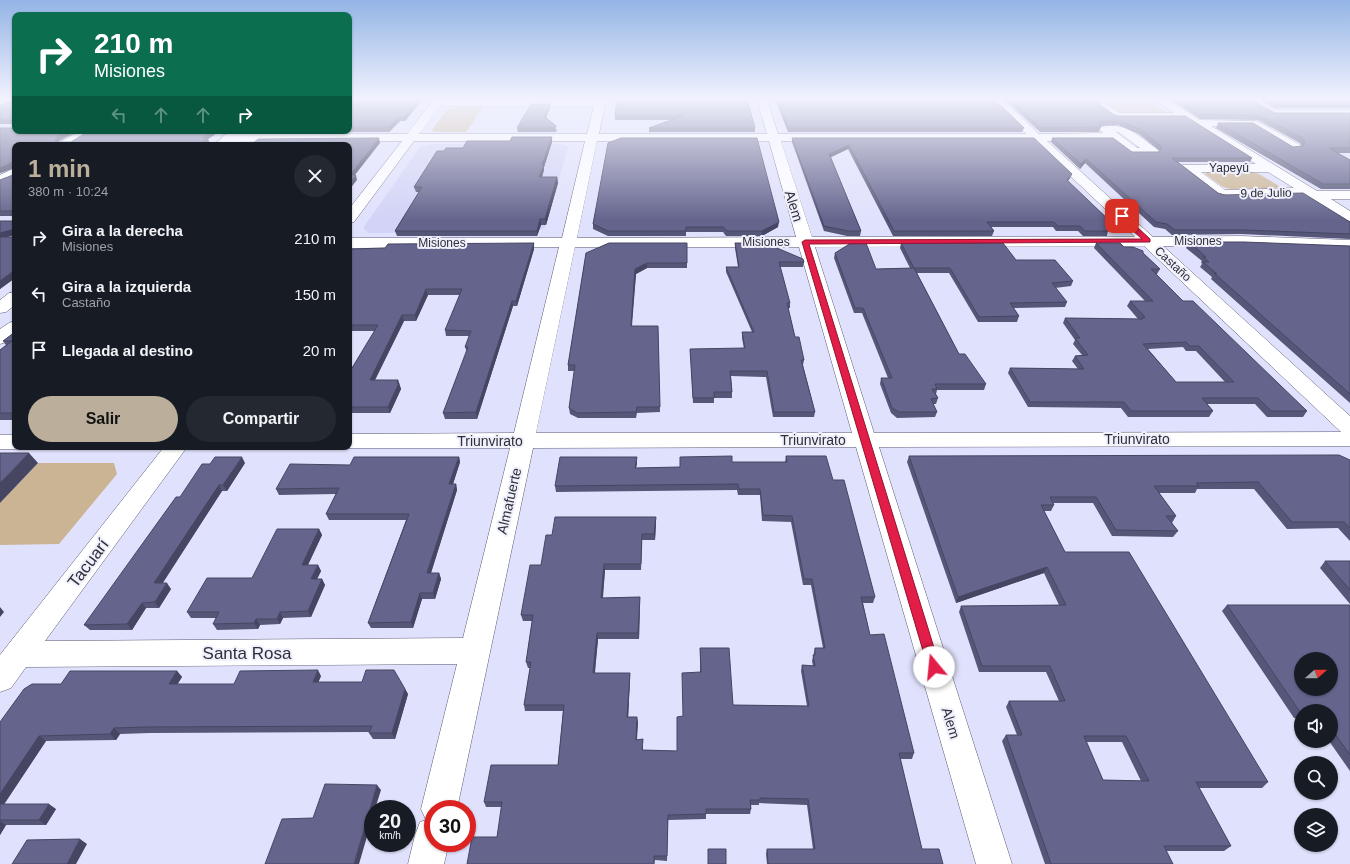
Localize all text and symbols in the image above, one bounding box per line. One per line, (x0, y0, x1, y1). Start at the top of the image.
icon: right (28, 28, 80, 80)
text: 210 m (94, 28, 173, 59)
text: Misiones (94, 61, 165, 81)
icon: left (108, 104, 130, 126)
icon: ahead (150, 104, 172, 126)
icon: ahead (192, 104, 214, 126)
icon: right (234, 104, 256, 126)
text: 1 min (28, 155, 91, 182)
button: close (294, 155, 336, 197)
street label: Yapeyú (1209, 161, 1249, 175)
text: 380 m · 10:24 (28, 184, 108, 199)
street label: 9 de Julio (1240, 186, 1292, 200)
street label: Alem (782, 188, 806, 224)
pin (1105, 199, 1139, 233)
icon: arrive (1111, 205, 1133, 227)
text: Gira a la derecha (62, 222, 183, 239)
icon: right (28, 227, 50, 249)
text: 210 m (294, 230, 336, 247)
street label: Misiones (1174, 234, 1222, 248)
street label: Misiones (742, 235, 790, 249)
street label: Misiones (418, 236, 466, 250)
text: Misiones (62, 239, 113, 254)
street label: Castaño (1152, 244, 1194, 285)
text: Gira a la izquierda (62, 278, 191, 295)
icon: left (28, 283, 50, 305)
text: 150 m (294, 286, 336, 303)
text: Castaño (62, 295, 110, 310)
icon: arrive (28, 339, 50, 361)
text: Llegada al destino (62, 342, 193, 359)
text: 20 m (303, 342, 336, 359)
button: Salir (28, 396, 178, 442)
button: Compartir (186, 396, 336, 442)
street label: Triunvirato (1104, 431, 1170, 447)
street label: Triunvirato (780, 432, 846, 448)
street label: Triunvirato (457, 433, 523, 449)
street label: Almafuerte (494, 466, 524, 536)
street label: Tacuarí (64, 535, 113, 591)
street label: Santa Rosa (203, 644, 292, 663)
position arrow (913, 646, 955, 688)
north arrow (1294, 652, 1338, 696)
map controls (1294, 652, 1338, 852)
button: sound (1294, 704, 1338, 748)
street label: Alem (939, 705, 963, 741)
button: search (1294, 756, 1338, 800)
speed limit sign: 30 (424, 800, 476, 852)
button: layers (1294, 808, 1338, 852)
text: 20 (379, 810, 401, 832)
text: km/h (379, 830, 401, 841)

